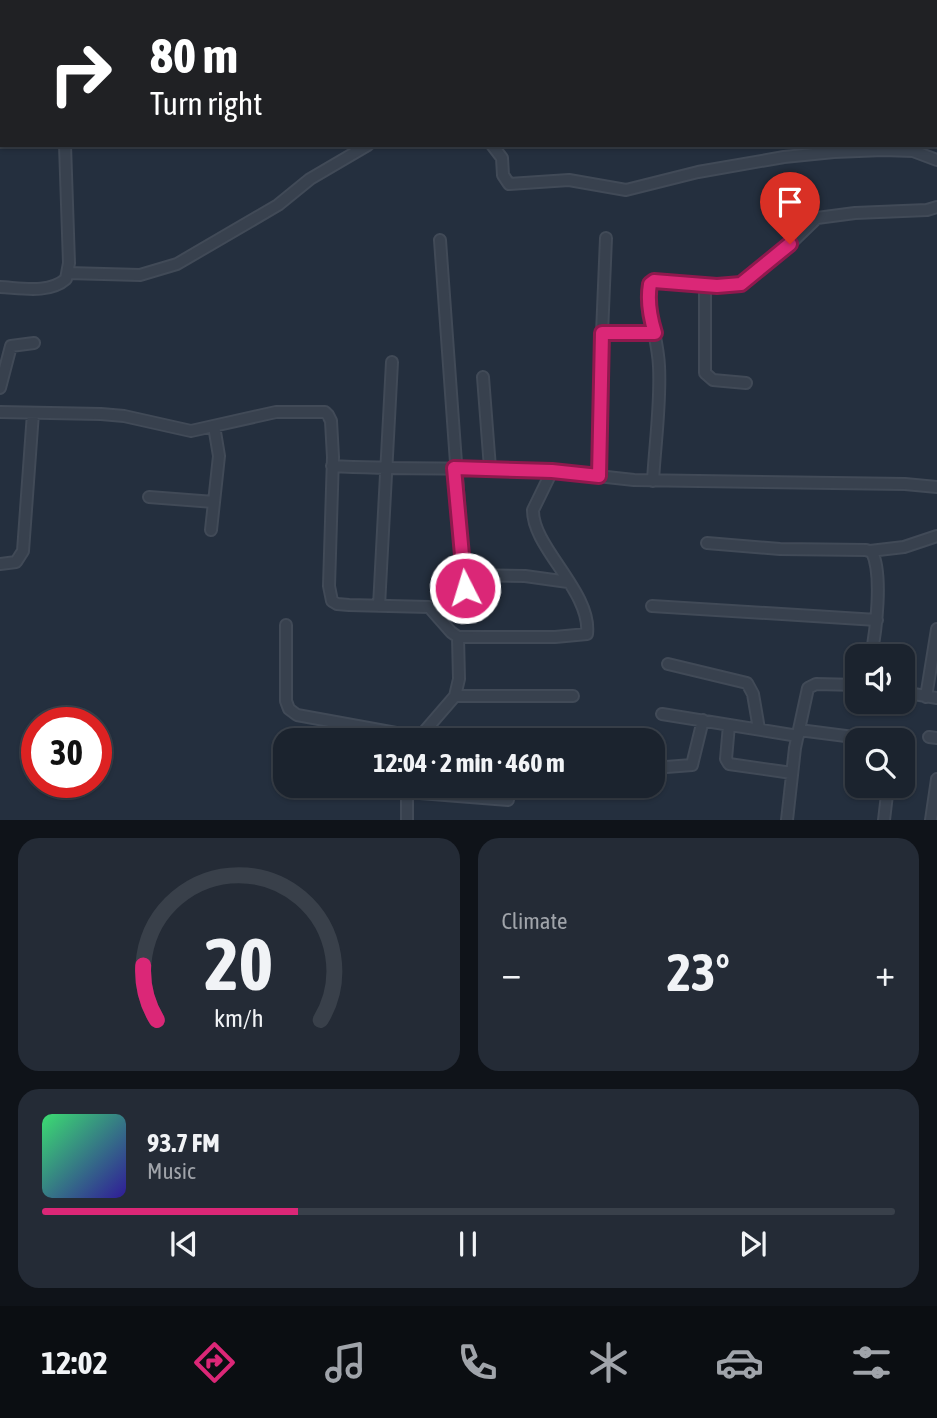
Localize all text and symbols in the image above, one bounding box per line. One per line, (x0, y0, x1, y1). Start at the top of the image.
text: 80 m (150, 27, 238, 83)
icon: right (35, 28, 126, 119)
text: Turn right (150, 85, 263, 122)
pin (760, 172, 820, 244)
icon: arrive (771, 183, 809, 221)
position arrow (428, 551, 502, 625)
map controls (845, 644, 915, 798)
button: sound (845, 644, 915, 714)
speed limit sign: 30 (21, 707, 112, 798)
button: search (845, 728, 915, 798)
text: 12:04 · 2 min · 460 m (373, 748, 565, 778)
text: Climate (502, 908, 567, 934)
text: 20 (205, 923, 273, 1006)
text: 23° (667, 942, 730, 1002)
text: − (502, 951, 521, 994)
text: + (875, 951, 895, 994)
text: km/h (214, 1004, 264, 1032)
text: 93.7 FM (147, 1128, 220, 1158)
text: Music (147, 1158, 195, 1184)
icon: previous (165, 1225, 203, 1263)
icon: pause (449, 1225, 487, 1263)
icon: next (734, 1225, 772, 1263)
icon: directions (190, 1338, 239, 1387)
icon: music (321, 1338, 370, 1387)
icon: phone (453, 1338, 502, 1387)
icon: climate (584, 1338, 633, 1387)
icon: car (715, 1338, 764, 1387)
icon: filters (847, 1338, 896, 1387)
text: 12:02 (41, 1344, 108, 1381)

